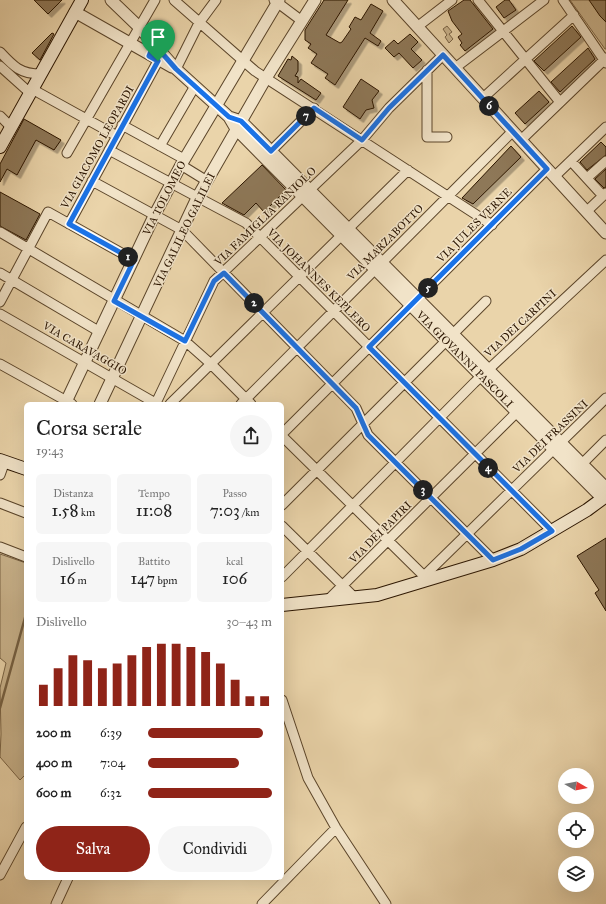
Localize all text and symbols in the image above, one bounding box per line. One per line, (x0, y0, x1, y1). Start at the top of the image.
pin (141, 20, 175, 61)
icon: arrive (147, 26, 169, 48)
street label: VIA GIACOMO LEOPARDI (58, 83, 137, 212)
pin: 6 (479, 96, 499, 116)
text: 6 (486, 99, 492, 112)
pin: 7 (296, 106, 316, 126)
text: 7 (303, 109, 309, 122)
street label: VIA TOLOMEO (140, 159, 189, 239)
street label: VIA FAMIGLIA RANIOLO (211, 164, 319, 269)
street label: VIA GALILEO GALILEI (151, 170, 218, 291)
street label: VIA JULES VERNE (434, 185, 515, 267)
street label: VIA MARZABOTTO (344, 202, 426, 284)
street label: VIA JOHANNES KEPLERO (263, 225, 373, 335)
pin: 1 (118, 247, 138, 267)
text: 1 (126, 250, 130, 263)
pin: 5 (418, 278, 438, 298)
text: 5 (425, 281, 431, 294)
street label: VIA DEI CARPINI (481, 287, 559, 361)
pin: 2 (244, 293, 264, 313)
text: 2 (251, 296, 257, 309)
street label: VIA GIOVANNI PASCOLI (413, 308, 516, 411)
street label: VIA CARAVAGGIO (40, 319, 129, 378)
street label: VIA DEI FRASSINI (509, 397, 591, 476)
text: Corsa serale (36, 414, 142, 441)
button: share (230, 415, 272, 457)
text: 19:43 (36, 443, 64, 459)
pin: 4 (478, 458, 498, 478)
text: 4 (485, 461, 491, 474)
pin: 3 (413, 480, 433, 500)
text: 3 (421, 483, 425, 496)
text: Distanza (53, 487, 93, 500)
text: Tempo (138, 487, 170, 500)
text: Passo (222, 487, 247, 500)
street label: VIA DEI PAPIRI (346, 498, 414, 567)
text: 1.58 (51, 500, 78, 521)
text: 11:08 (136, 500, 172, 521)
text: 7:03 (210, 500, 240, 521)
text: km (78, 506, 95, 519)
text: /km (240, 506, 260, 519)
text: Dislivello (52, 555, 95, 568)
text: Battito (138, 555, 170, 568)
text: kcal (226, 555, 243, 568)
text: 16 (60, 568, 75, 589)
text: 147 (131, 568, 155, 589)
text: 106 (222, 568, 247, 589)
text: m (75, 574, 87, 587)
text: bpm (155, 574, 177, 587)
text: Dislivello (36, 614, 87, 630)
text: 30–43 m (226, 614, 272, 630)
text: 200 m (36, 725, 71, 741)
text: 6:39 (100, 725, 122, 741)
text: 400 m (36, 755, 72, 771)
text: 7:04 (100, 755, 125, 771)
north arrow (558, 768, 594, 804)
map controls (558, 768, 594, 892)
text: 600 m (36, 785, 72, 801)
text: 6:32 (100, 785, 122, 801)
button: locate (558, 812, 594, 848)
button: Salva (36, 826, 150, 872)
button: Condividi (158, 826, 272, 872)
button: layers (558, 856, 594, 892)

